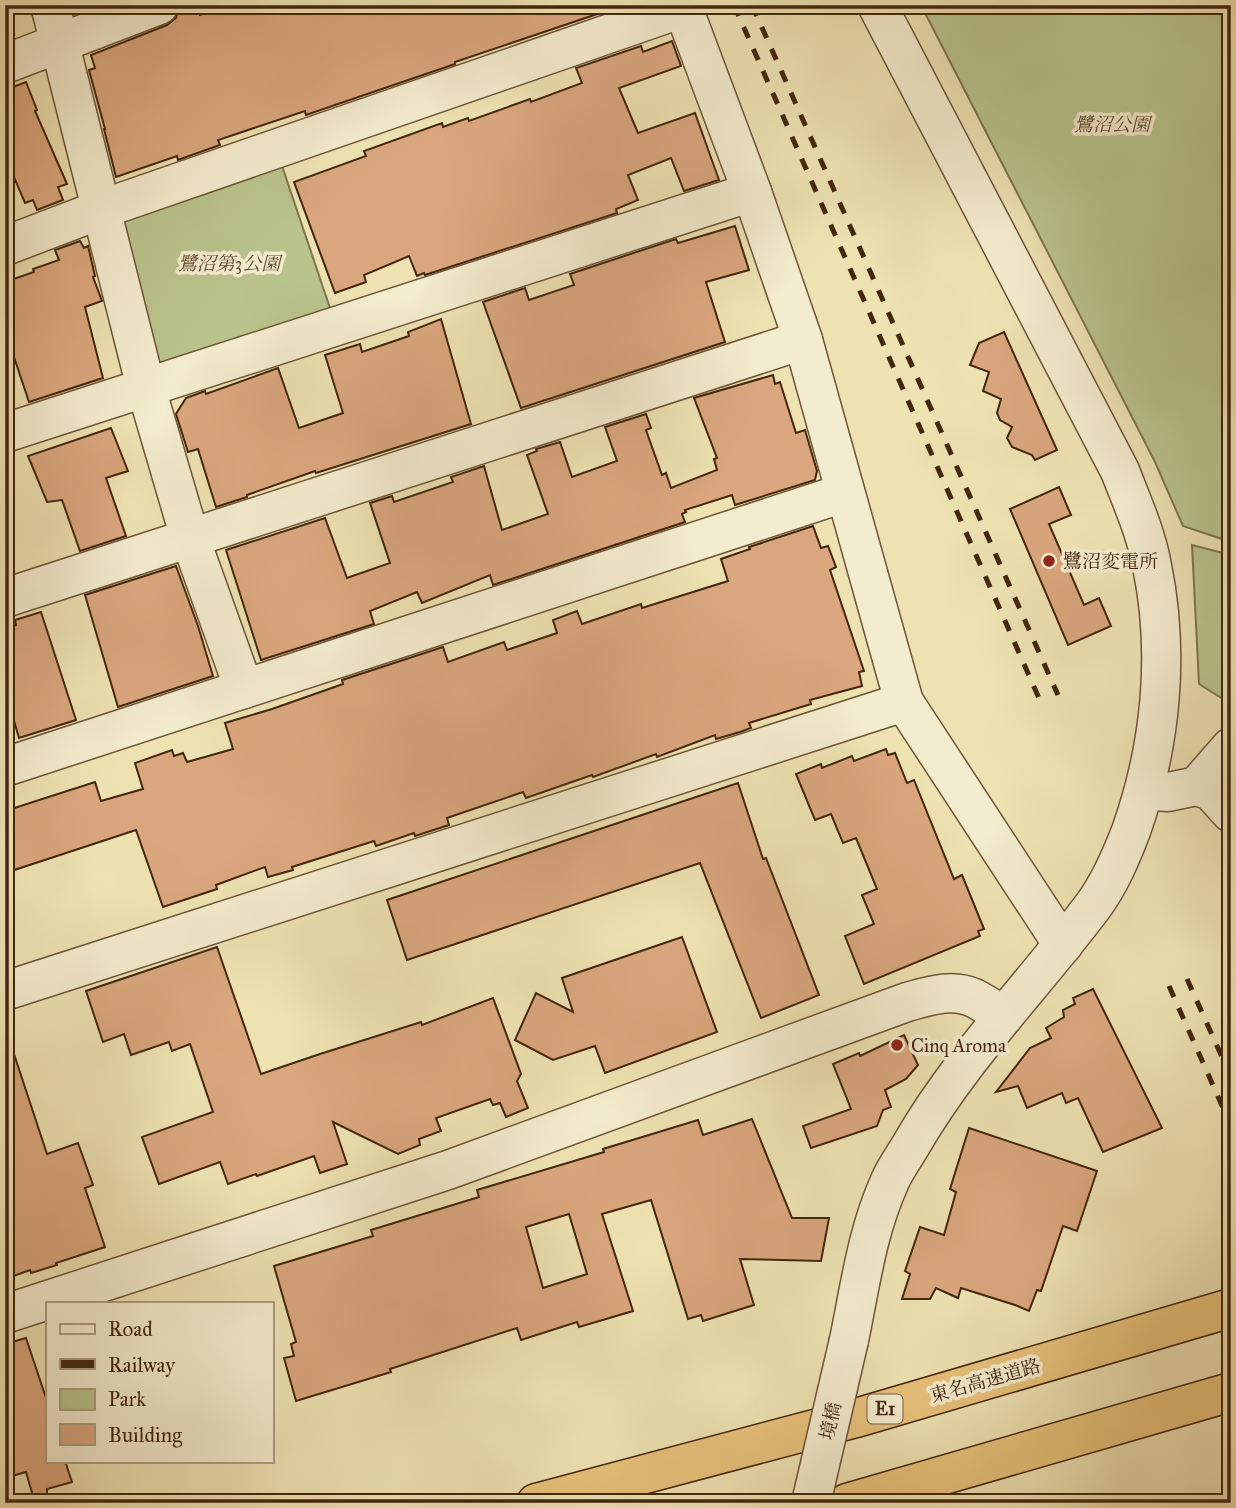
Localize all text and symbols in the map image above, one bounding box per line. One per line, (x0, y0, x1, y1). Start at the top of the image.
park label: 鷺沼公園 (1074, 113, 1153, 136)
park label: 鷺沼第3公園 (178, 252, 283, 275)
place label: 鷺沼変電所 (1063, 550, 1158, 573)
marker: 鷺沼変電所 (1041, 553, 1057, 569)
place label: Cinq Aroma (911, 1034, 1007, 1058)
marker: Cinq Aroma (889, 1037, 905, 1053)
legend (46, 1302, 273, 1462)
text: Road (108, 1316, 153, 1342)
text: Railway (108, 1352, 176, 1378)
street label: 東名高速道路 (927, 1354, 1043, 1407)
text: Park (108, 1386, 146, 1412)
road number: E1 (868, 1394, 903, 1424)
street label: 境橋 (815, 1400, 846, 1442)
text: Building (108, 1422, 182, 1448)

